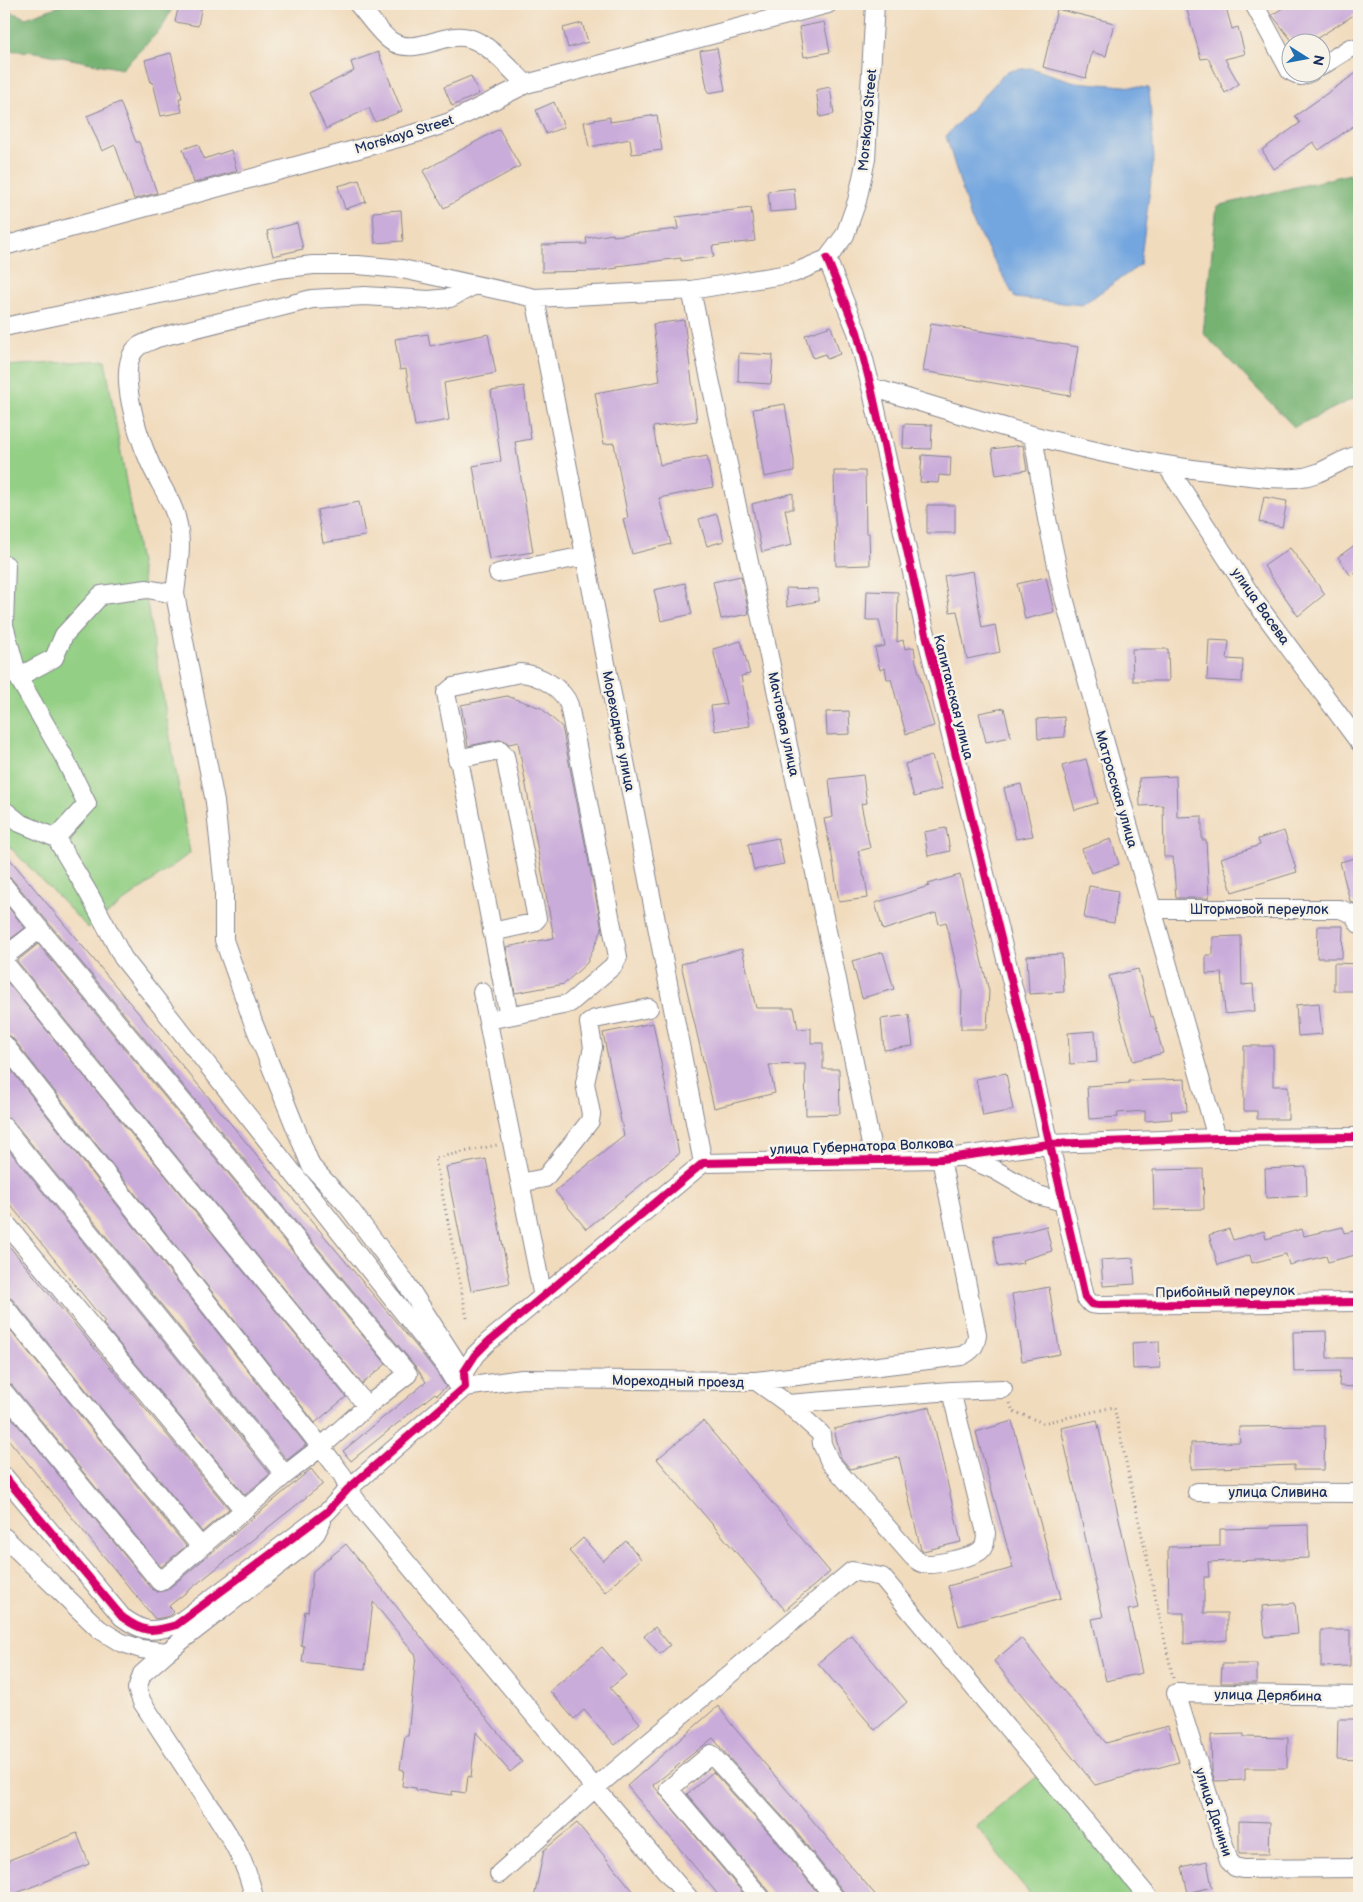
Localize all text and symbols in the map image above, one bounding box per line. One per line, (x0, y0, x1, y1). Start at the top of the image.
north arrow (1280, 32, 1330, 82)
text: N (1309, 54, 1328, 67)
street label: Morskaya Street (855, 68, 880, 172)
street label: Morskaya Street (353, 111, 456, 158)
street label: улица Васева (1228, 565, 1294, 649)
street label: Капитанская улица (930, 633, 977, 762)
street label: Мореходная улица (598, 669, 639, 794)
street label: Мачтовая улица (764, 670, 803, 779)
street label: Матросская улица (1092, 729, 1142, 850)
street label: Штормовой переулок (1190, 901, 1329, 918)
street label: улица Губернатора Волкова (770, 1135, 955, 1158)
street label: Прибойный переулок (1155, 1282, 1296, 1301)
street label: Мореходный проезд (612, 1372, 745, 1391)
street label: улица Сливина (1228, 1484, 1328, 1501)
street label: улица Дерябина (1214, 1686, 1323, 1705)
street label: улица Данини (1191, 1766, 1236, 1859)

